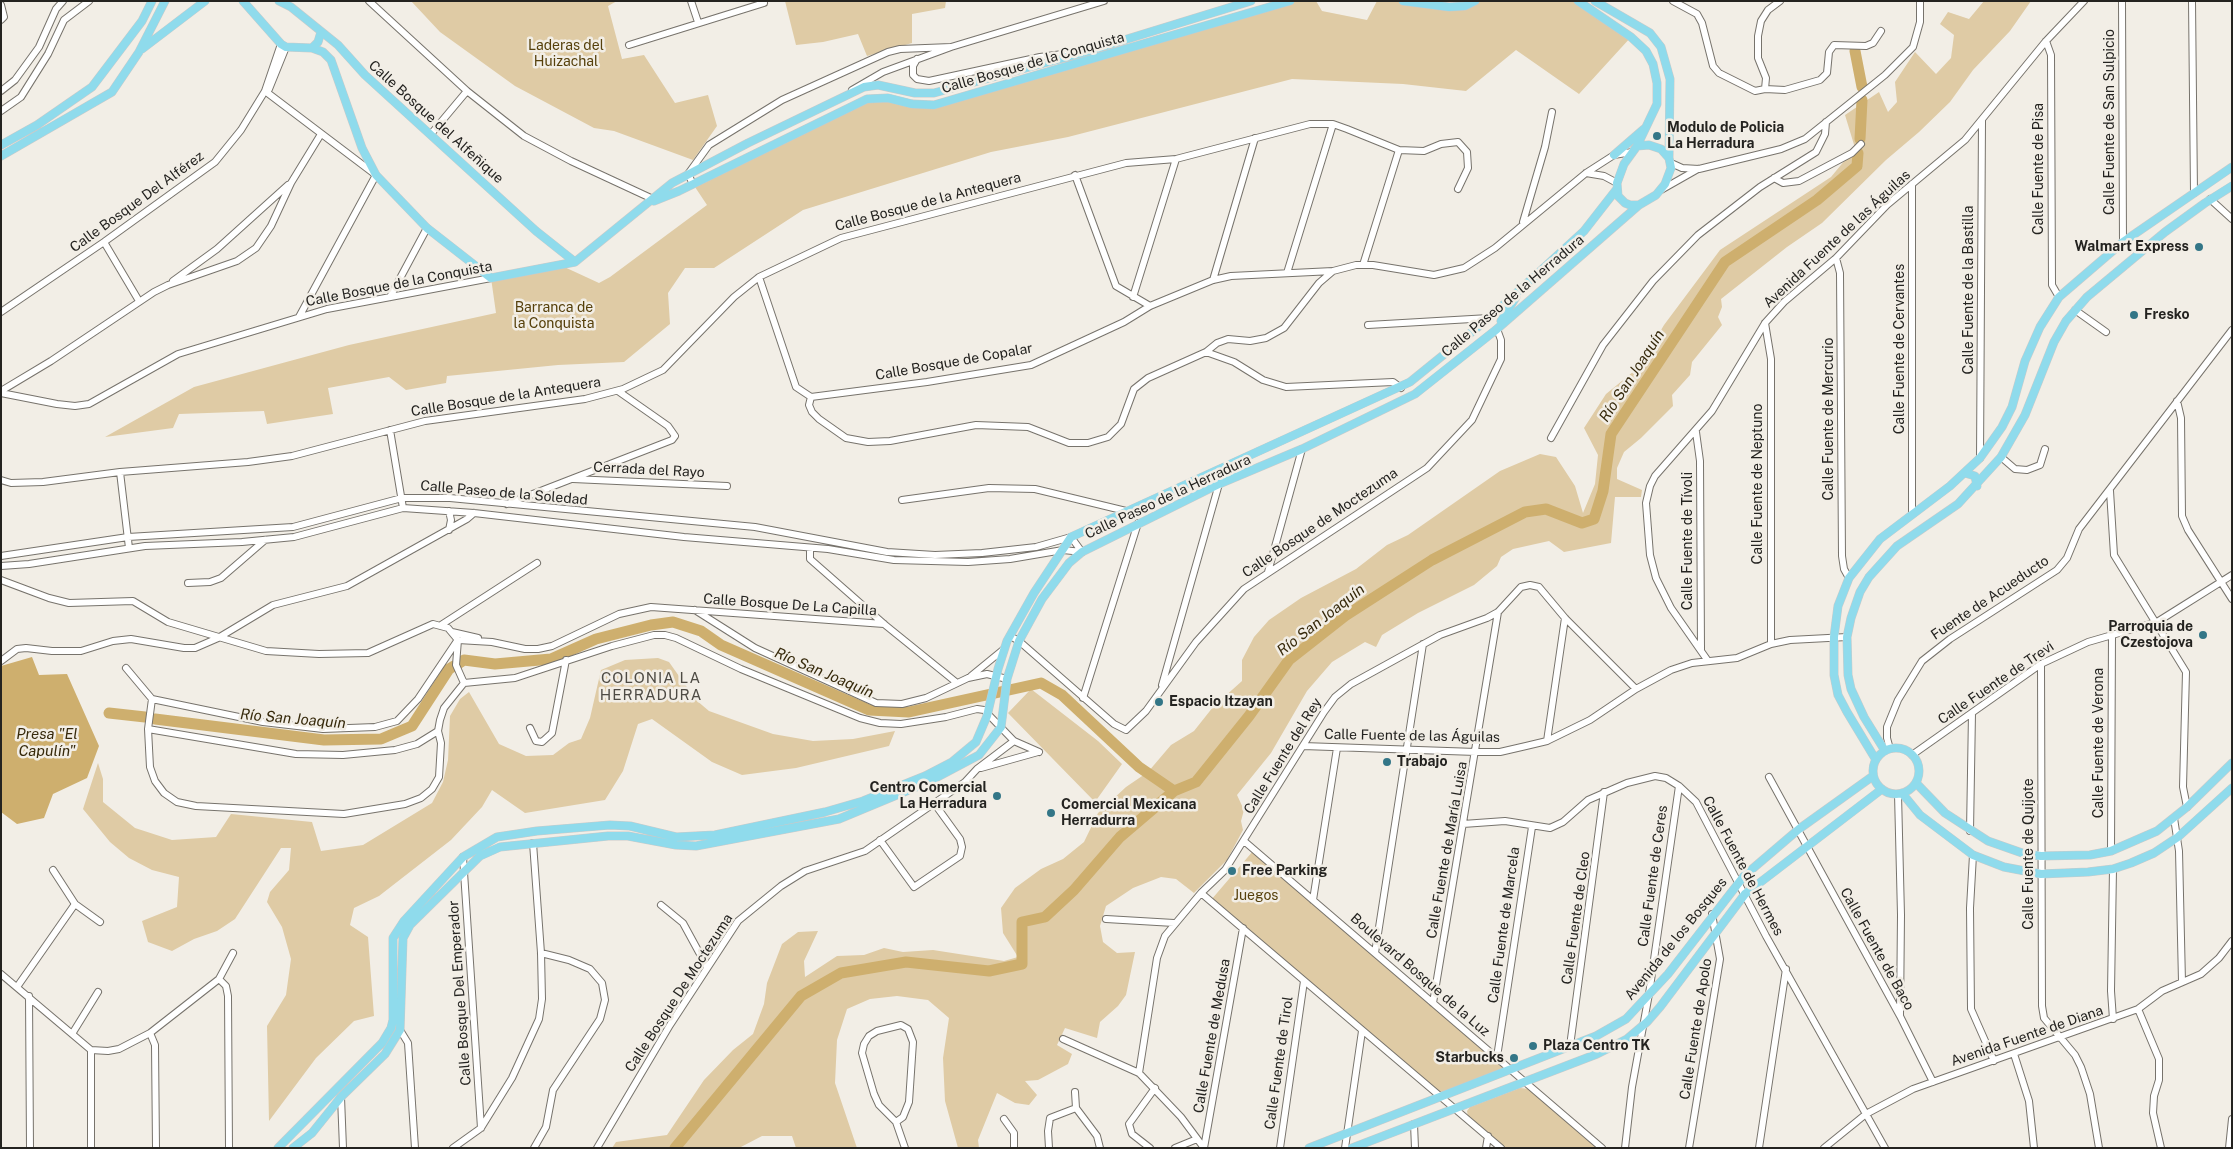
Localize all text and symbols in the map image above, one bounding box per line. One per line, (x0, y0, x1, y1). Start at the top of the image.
street label: Calle Bosque de la Conquista (940, 29, 1126, 97)
street label: Calle Fuente de San Sulpicio (2102, 29, 2118, 215)
park label: Laderas del Huizachal (528, 38, 604, 70)
street label: Calle Bosque del Alfeñique (365, 57, 507, 187)
street label: Calle Fuente de Pisa (2031, 103, 2047, 235)
place label: Modulo de Policia La Herradura (1667, 120, 1784, 152)
marker: Modulo de Policia La Herradura (1651, 130, 1663, 142)
street label: Calle Bosque Del Alférez (67, 148, 207, 256)
street label: Avenida Fuente de las Águilas (1760, 167, 1914, 311)
street label: Calle Bosque de la Antequera (833, 169, 1023, 235)
street label: Calle Fuente de la Bastilla (1961, 205, 1977, 375)
street label: Calle Paseo de la Herradura (1438, 231, 1588, 361)
place label: Walmart Express (2075, 239, 2189, 255)
marker: Walmart Express (2193, 241, 2205, 253)
street label: Calle Bosque de la Conquista (304, 258, 494, 310)
street label: Calle Fuente de Cervantes (1892, 264, 1908, 434)
park label: Barranca de la Conquista (513, 300, 595, 332)
place label: Fresko (2144, 307, 2190, 323)
marker: Fresko (2128, 309, 2140, 321)
water label: Río San Joaquín (1596, 327, 1668, 425)
street label: Calle Fuente de Mercurio (1821, 337, 1837, 501)
street label: Calle Bosque de Copalar (874, 340, 1034, 384)
street label: Calle Bosque de la Antequera (410, 374, 602, 420)
street label: Calle Fuente de Neptuno (1750, 404, 1766, 564)
street label: Calle Paseo de la Herradura (1082, 451, 1254, 543)
street label: Cerrada del Rayo (593, 459, 705, 481)
street label: Calle Bosque de Moctezuma (1239, 465, 1401, 581)
street label: Calle Fuente de Tívoli (1680, 472, 1696, 610)
street label: Calle Paseo de la Soledad (420, 477, 588, 509)
street label: Fuente de Acueducto (1928, 552, 2052, 644)
water label: Río San Joaquín (1274, 580, 1368, 660)
street label: Calle Bosque De La Capilla (703, 591, 877, 619)
place label: Parroquia de Czestojova (2108, 619, 2193, 652)
marker: Parroquia de Czestojova (2197, 629, 2209, 641)
street label: Calle Fuente de Trevi (1935, 638, 2057, 728)
water label: Río San Joaquín (772, 644, 876, 702)
street label: Calle Fuente de Verona (2091, 668, 2107, 818)
district label: COLONIA LA HERRADURA (599, 669, 703, 704)
place label: Espacio Itzayan (1169, 694, 1273, 710)
street label: Calle Fuente del Rey (1240, 695, 1326, 817)
marker: Espacio Itzayan (1153, 696, 1165, 708)
water label: Río San Joaquín (239, 705, 347, 733)
water label: Presa "El Capulín" (16, 725, 78, 760)
street label: Calle Fuente de las Águilas (1324, 726, 1500, 746)
place label: Trabajo (1397, 754, 1447, 770)
marker: Trabajo (1381, 756, 1393, 768)
street label: Calle Fuente de María Luisa (1423, 760, 1471, 940)
street label: Calle Fuente de Quijote (2021, 778, 2037, 930)
place label: Centro Comercial La Herradura (870, 780, 987, 812)
marker: Centro Comercial La Herradura (991, 790, 1003, 802)
street label: Calle Fuente de Hermes (1699, 793, 1787, 939)
place label: Comercial Mexicana Herradurra (1061, 797, 1196, 830)
street label: Calle Fuente de Ceres (1635, 804, 1671, 948)
marker: Comercial Mexicana Herradurra (1045, 807, 1057, 819)
street label: Calle Fuente de Marcela (1485, 846, 1523, 1004)
street label: Calle Fuente de Cleo (1558, 850, 1594, 986)
place label: Free Parking (1242, 863, 1327, 879)
marker: Free Parking (1226, 865, 1238, 877)
street label: Avenida de los Bosques (1621, 874, 1731, 1004)
street label: Calle Fuente de Baco (1836, 885, 1918, 1013)
park label: Juegos (1234, 888, 1278, 904)
street label: Calle Bosque Del Emperador (445, 900, 475, 1086)
street label: Boulevard Bosque de la Luz (1347, 910, 1493, 1040)
street label: Calle Bosque De Moctezuma (622, 911, 736, 1075)
street label: Calle Fuente de Apolo (1677, 957, 1715, 1101)
street label: Calle Fuente de Medusa (1190, 958, 1234, 1114)
street label: Calle Fuente de Tirol (1261, 995, 1297, 1131)
street label: Avenida Fuente de Diana (1949, 1002, 2105, 1070)
place label: Plaza Centro TK (1543, 1038, 1650, 1054)
marker: Plaza Centro TK (1527, 1040, 1539, 1052)
place label: Starbucks (1435, 1050, 1504, 1066)
marker: Starbucks (1508, 1052, 1520, 1064)

